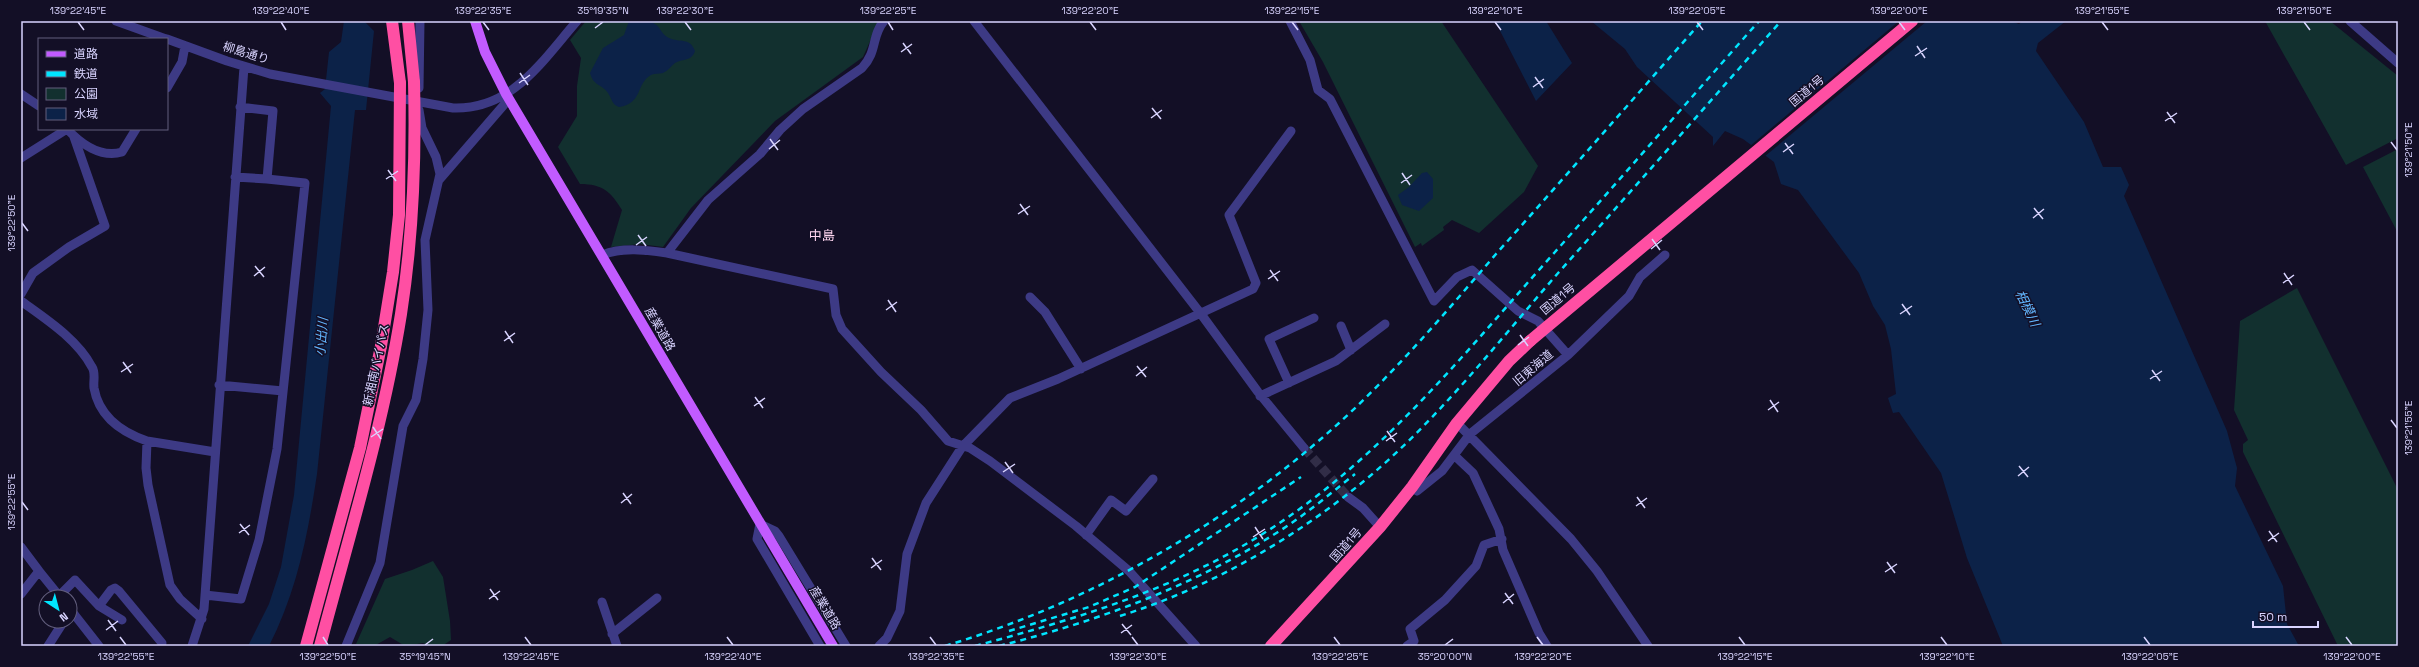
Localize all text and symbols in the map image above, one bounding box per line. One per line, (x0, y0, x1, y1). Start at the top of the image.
text: 139°22'45"E (50, 4, 107, 17)
text: 139°22'40"E (253, 4, 310, 17)
text: 139°22'35"E (455, 4, 512, 17)
text: 35°19'35"N (577, 4, 629, 17)
text: 139°22'30"E (656, 4, 714, 17)
text: 139°22'25"E (860, 4, 917, 17)
text: 139°22'20"E (1061, 4, 1119, 17)
text: 139°22'15"E (1265, 4, 1320, 17)
text: 139°22'10"E (1467, 4, 1523, 17)
text: 139°22'05"E (1669, 4, 1726, 17)
text: 139°22'00"E (1870, 4, 1928, 17)
text: 139°21'55"E (2075, 4, 2130, 17)
text: 139°21'50"E (2276, 4, 2332, 17)
legend (38, 38, 168, 130)
street label: 柳島通り (221, 38, 271, 68)
text: 道路 (74, 46, 98, 62)
text: 鉄道 (74, 66, 98, 82)
street label: 国道1号 (1786, 72, 1828, 110)
text: 公園 (74, 86, 98, 102)
text: 水域 (74, 106, 98, 122)
text: 139°21'50"E (2402, 122, 2415, 178)
text: 139°22'50"E (5, 194, 18, 252)
district label: 中島 (809, 227, 835, 244)
street label: 国道1号 (1537, 280, 1579, 318)
water label: 相模川 (2011, 287, 2045, 331)
street label: 産業道路 (641, 304, 679, 354)
water label: 小出川 (311, 315, 332, 357)
street label: 新湘南バイパス (359, 322, 393, 408)
street label: 旧東海道 (1509, 346, 1557, 390)
text: 139°21'55"E (2402, 400, 2415, 455)
text: 139°22'55"E (5, 473, 18, 530)
street label: 国道1号 (1327, 524, 1365, 566)
street label: 産業道路 (806, 583, 844, 633)
north arrow (38, 589, 78, 629)
scale bar (2253, 603, 2318, 629)
text: N (57, 609, 71, 625)
text: 50 m (2259, 609, 2287, 625)
text: 139°22'55"E (98, 650, 155, 663)
text: 139°22'50"E (300, 650, 357, 663)
text: 35°19'45"N (399, 650, 451, 663)
text: 139°22'45"E (503, 650, 560, 663)
text: 139°22'40"E (705, 650, 762, 663)
text: 139°22'35"E (908, 650, 965, 663)
text: 139°22'30"E (1109, 650, 1167, 663)
text: 139°22'25"E (1312, 650, 1369, 663)
text: 35°20'00"N (1418, 650, 1472, 663)
text: 139°22'20"E (1514, 650, 1572, 663)
text: 139°22'15"E (1718, 650, 1773, 663)
text: 139°22'10"E (1919, 650, 1975, 663)
text: 139°22'05"E (2122, 650, 2179, 663)
text: 139°22'00"E (2323, 650, 2381, 663)

